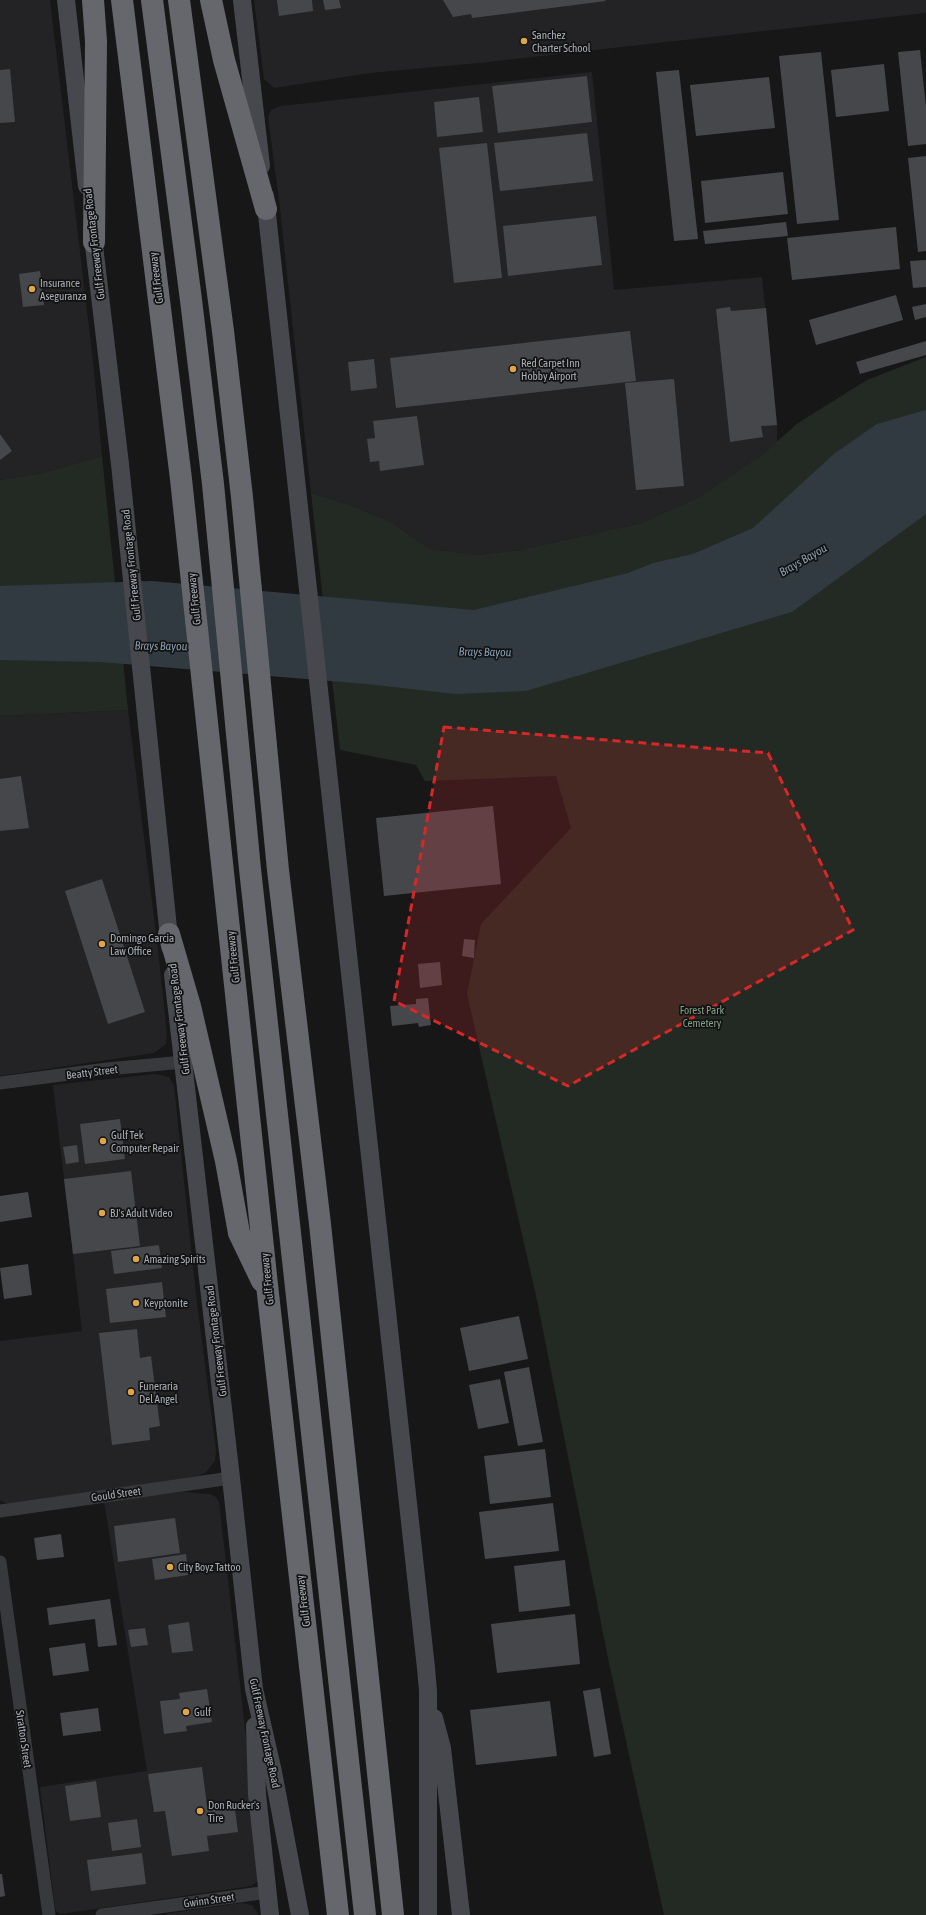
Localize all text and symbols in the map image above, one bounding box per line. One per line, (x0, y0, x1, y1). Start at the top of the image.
place label: Sanchez Charter School (532, 29, 591, 54)
marker: Sanchez Charter School (519, 36, 529, 46)
street label: Gulf Freeway Frontage Road (81, 188, 107, 300)
street label: Gulf Freeway (147, 251, 165, 305)
place label: Insurance Aseguranza (40, 277, 87, 302)
marker: Insurance Aseguranza (27, 284, 37, 294)
place label: Red Carpet Inn Hobby Airport (521, 357, 580, 382)
marker: Red Carpet Inn Hobby Airport (508, 364, 518, 374)
street label: Gulf Freeway Frontage Road (119, 509, 143, 621)
water label: Brays Bayou (777, 541, 830, 579)
street label: Gulf Freeway (185, 572, 203, 625)
water label: Brays Bayou (134, 639, 188, 653)
water label: Brays Bayou (458, 645, 512, 659)
street label: Gulf Freeway (224, 930, 242, 983)
place label: Domingo Garcia Law Office (110, 932, 174, 957)
marker: Domingo Garcia Law Office (97, 939, 107, 949)
street label: Gulf Freeway Frontage Road (166, 963, 192, 1075)
park label: Forest Park Cemetery (680, 1004, 724, 1029)
street label: Beatty Street (66, 1063, 118, 1081)
place label: Gulf Tek Computer Repair (111, 1129, 180, 1154)
marker: Gulf Tek Computer Repair (98, 1136, 108, 1146)
place label: BJ's Adult Video (110, 1207, 173, 1219)
marker: BJ's Adult Video (97, 1208, 107, 1218)
street label: Gulf Freeway (258, 1252, 276, 1305)
place label: Amazing Spirits (144, 1253, 206, 1265)
marker: Amazing Spirits (131, 1254, 141, 1264)
street label: Gulf Freeway Frontage Road (203, 1285, 229, 1397)
place label: Keyptonite (144, 1297, 188, 1309)
marker: Keyptonite (131, 1298, 141, 1308)
place label: Funeraria Del Angel (139, 1380, 178, 1405)
marker: Funeraria Del Angel (126, 1387, 136, 1397)
street label: Gould Street (90, 1485, 142, 1503)
place label: City Boyz Tattoo (178, 1561, 241, 1573)
marker: City Boyz Tattoo (165, 1562, 175, 1572)
street label: Gulf Freeway (294, 1574, 312, 1628)
street label: Gulf Freeway Frontage Road (248, 1677, 282, 1789)
place label: Gulf (194, 1706, 211, 1718)
marker: Gulf (181, 1707, 191, 1717)
street label: Stratton Street (14, 1709, 34, 1769)
place label: Don Rucker's Tire (208, 1799, 260, 1824)
marker: Don Rucker's Tire (195, 1806, 205, 1816)
street label: Gwinn Street (183, 1890, 235, 1910)

